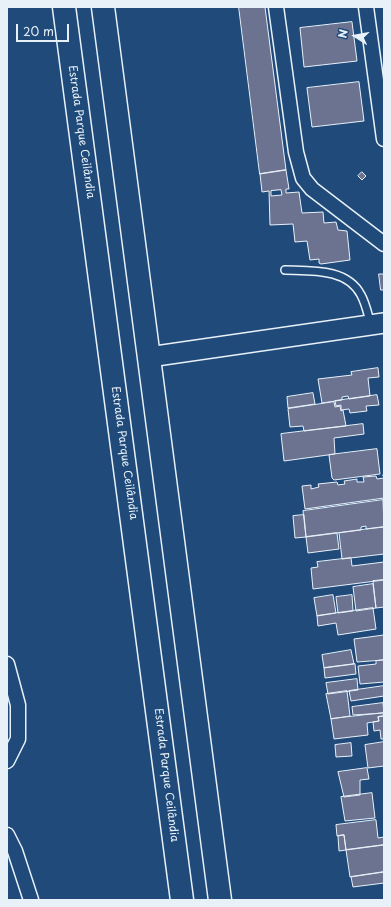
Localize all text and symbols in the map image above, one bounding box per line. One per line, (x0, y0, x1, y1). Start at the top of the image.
scale bar (18, 16, 71, 42)
north arrow (335, 16, 375, 56)
text: 20 m (23, 22, 54, 40)
text: N (334, 28, 352, 40)
street label: Estrada Parque Ceilândia (65, 64, 97, 200)
street label: Estrada Parque Ceilândia (108, 385, 140, 521)
street label: Estrada Parque Ceilândia (151, 707, 181, 843)

